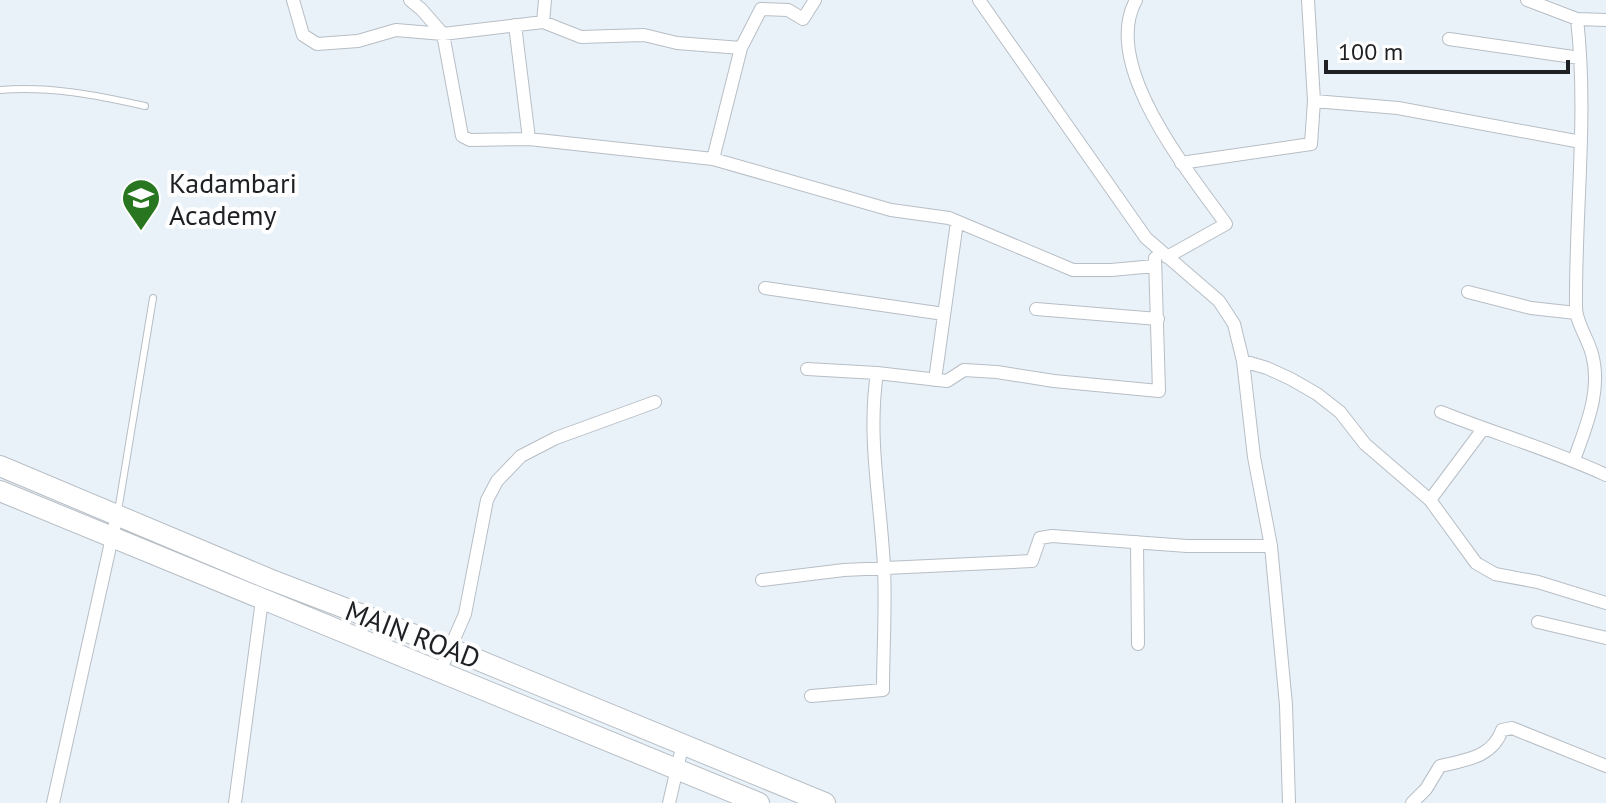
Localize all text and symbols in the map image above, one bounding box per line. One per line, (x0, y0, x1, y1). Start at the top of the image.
scale bar (1326, 24, 1568, 74)
text: 100 m (1338, 36, 1403, 67)
place label: Kadambari Academy (169, 164, 297, 233)
school or university icon: Kadambari Academy (120, 177, 162, 232)
street label: MAIN ROAD (340, 591, 486, 677)

